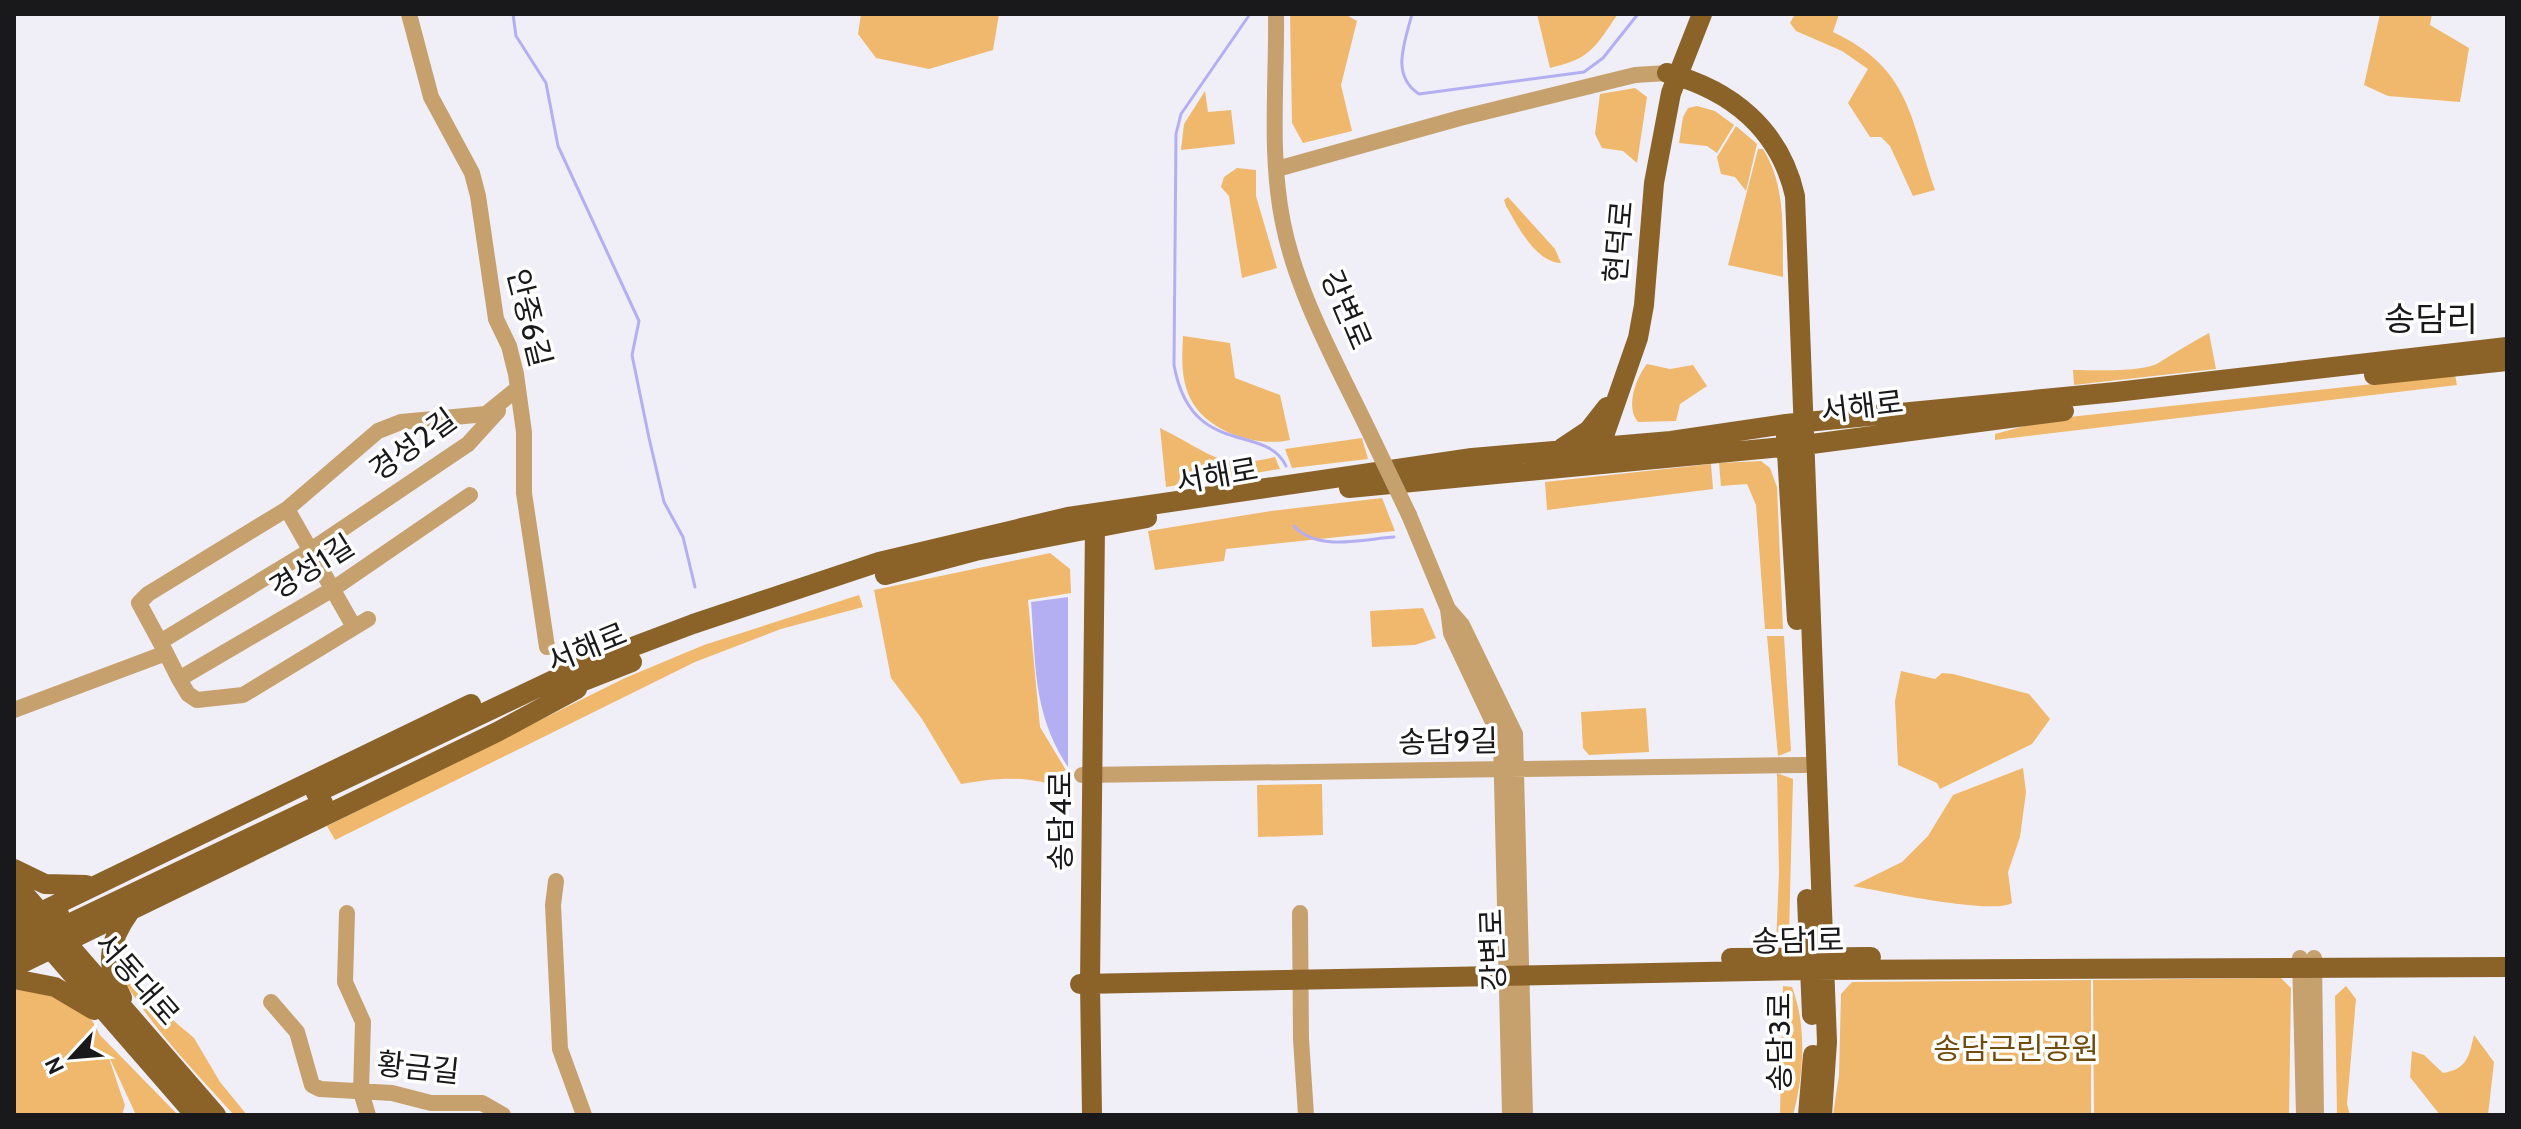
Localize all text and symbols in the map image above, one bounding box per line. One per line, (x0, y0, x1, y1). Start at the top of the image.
street label: 현덕로 (1596, 199, 1641, 285)
street label: 강변로 (1313, 264, 1380, 355)
street label: 안중6길 (499, 265, 560, 371)
district label: 송담리 (2384, 298, 2478, 340)
street label: 서해로 (1819, 383, 1905, 430)
street label: 경성2길 (362, 401, 463, 489)
street label: 서해로 (1173, 450, 1261, 501)
street label: 경성1길 (263, 526, 361, 607)
street label: 서해로 (541, 615, 632, 680)
street label: 송담9길 (1398, 722, 1498, 761)
street label: 송담4로 (1042, 771, 1079, 871)
street label: 강변로 (1473, 908, 1512, 992)
street label: 송담1로 (1751, 921, 1845, 960)
street label: 서동대로 (87, 925, 188, 1032)
street label: 송담3로 (1761, 992, 1798, 1092)
north arrow (32, 1017, 112, 1097)
park label: 송담근린공원 (1933, 1030, 2099, 1067)
street label: 황금길 (375, 1045, 461, 1090)
text: N (39, 1053, 70, 1078)

